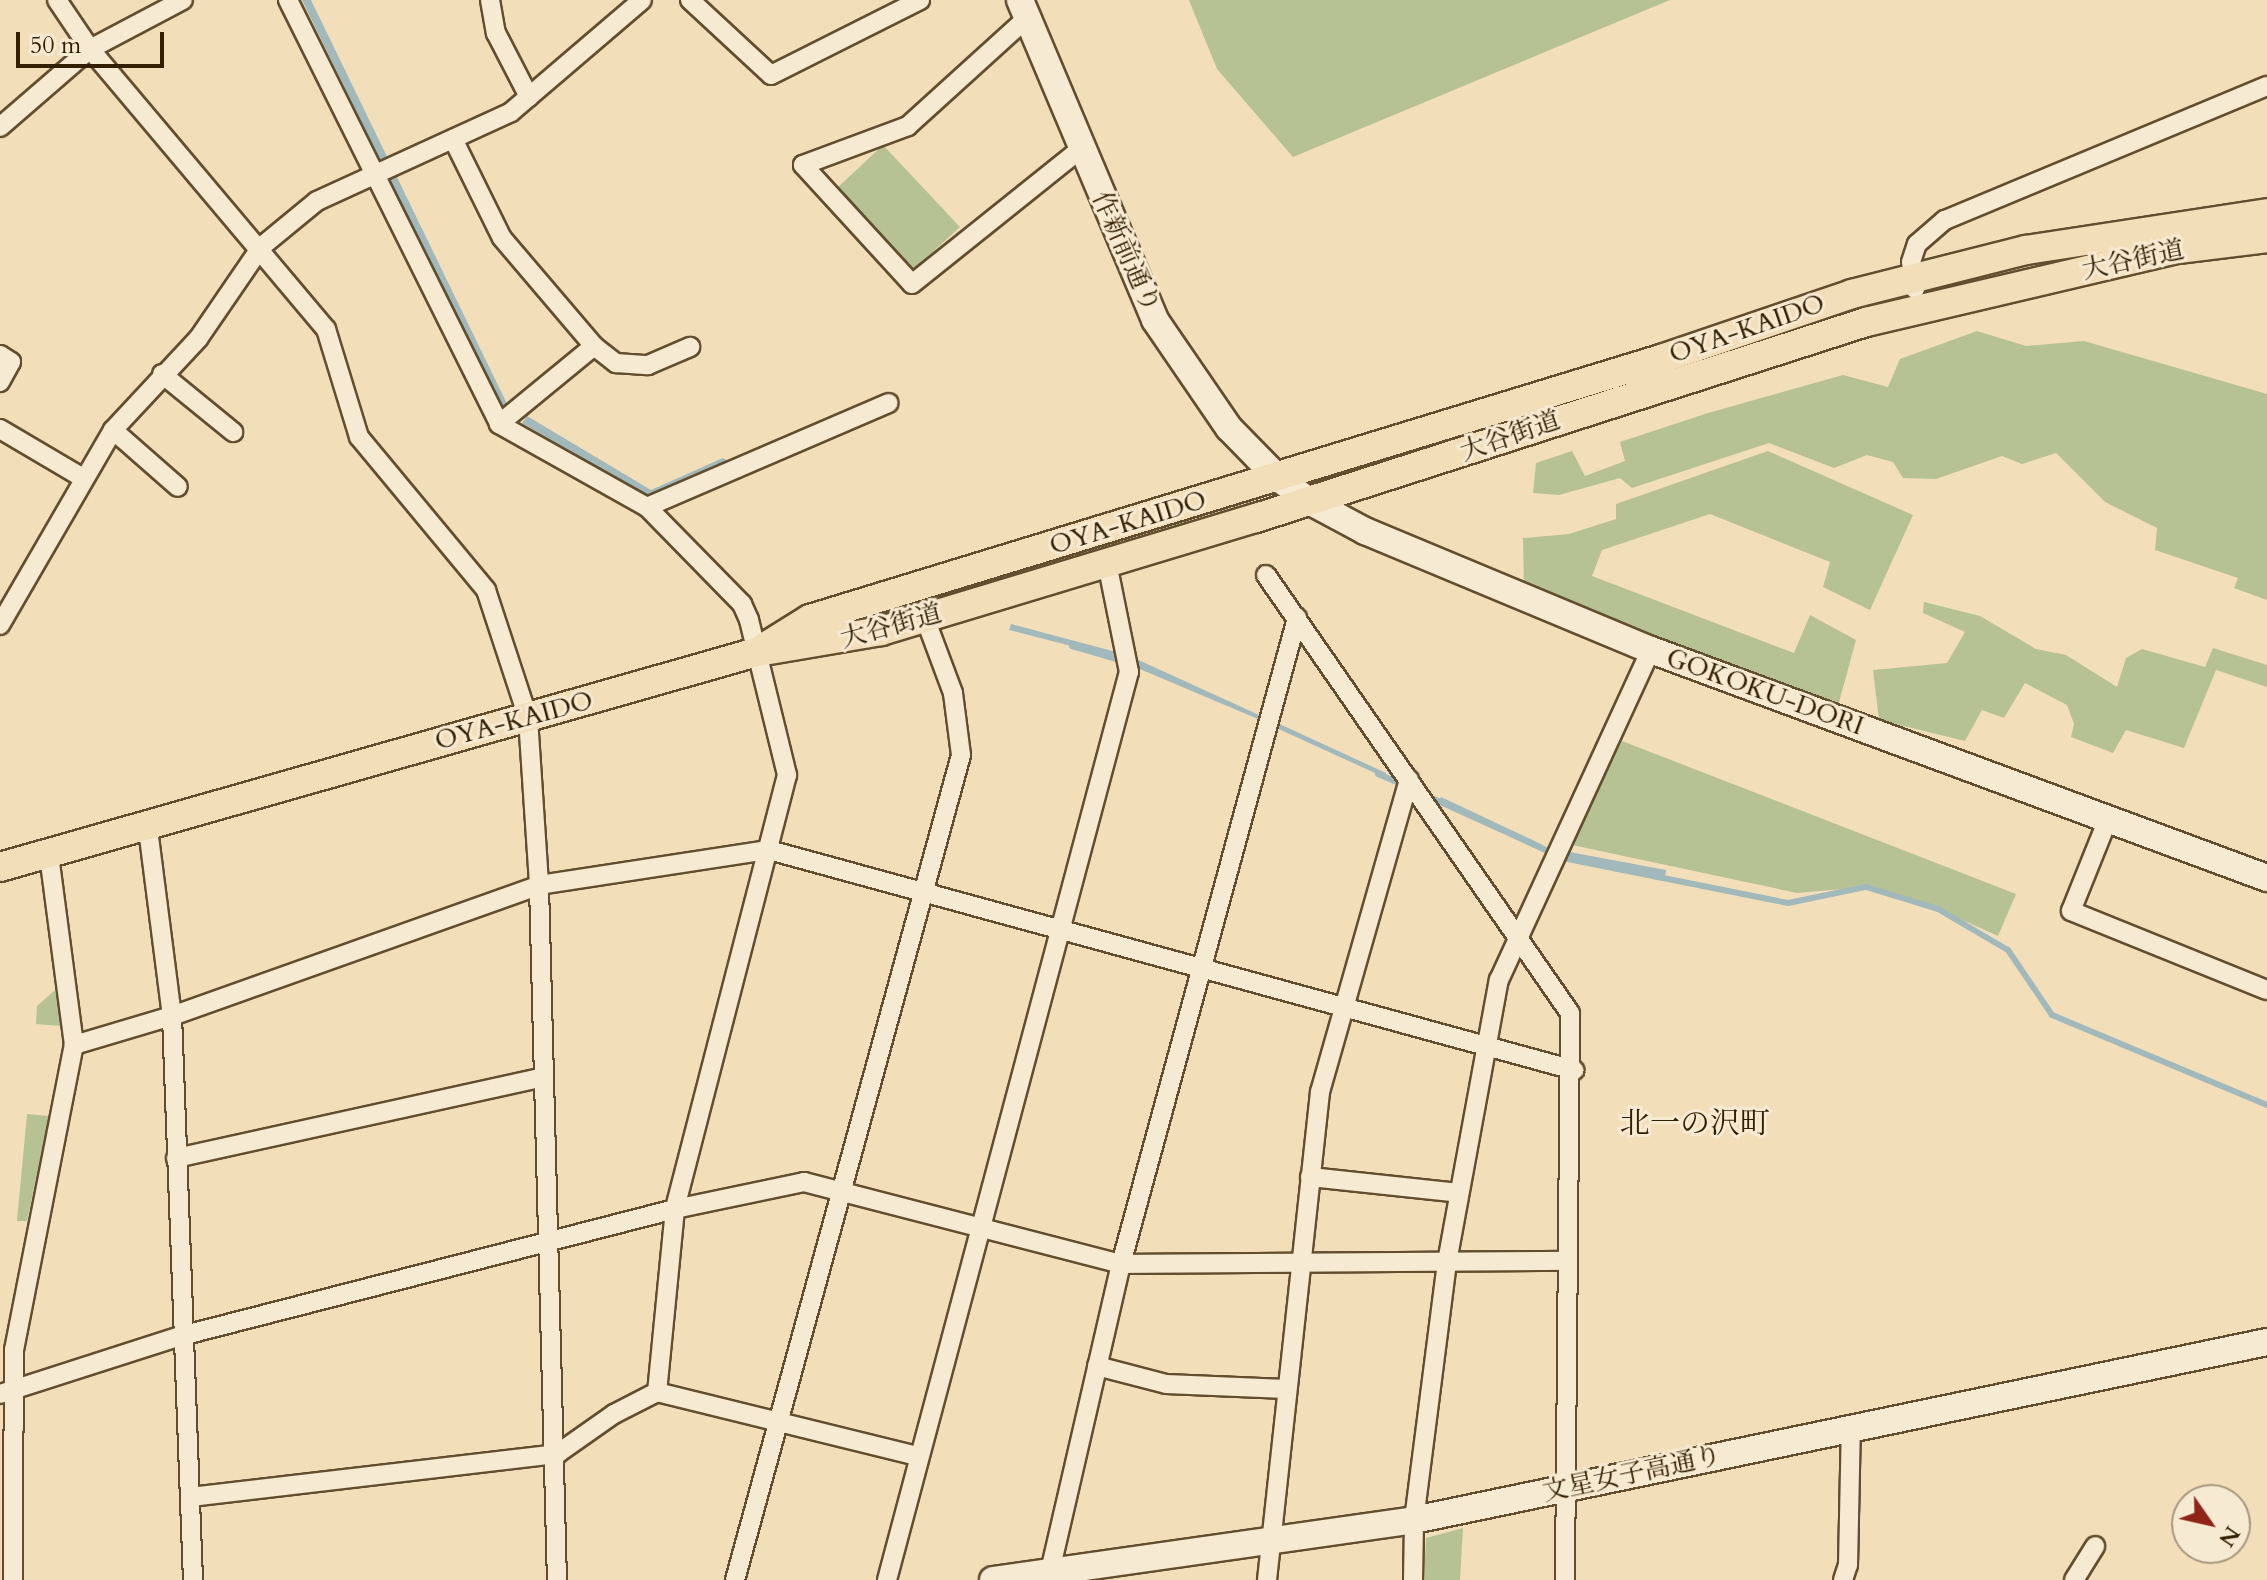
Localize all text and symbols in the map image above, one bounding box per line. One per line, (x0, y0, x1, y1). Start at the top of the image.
scale bar (20, 16, 168, 66)
text: 50 m (30, 29, 81, 62)
street label: 作新前通り (1085, 186, 1167, 318)
street label: 大谷街道 (2079, 234, 2187, 286)
street label: OYA-KAIDO (1665, 288, 1829, 370)
street label: 大谷街道 (1456, 404, 1564, 468)
street label: OYA-KAIDO (1046, 484, 1210, 562)
street label: 大谷街道 (837, 597, 945, 655)
street label: GOKOKU-DORI (1662, 642, 1868, 742)
street label: OYA-KAIDO (432, 685, 596, 757)
district label: 北一の沢町 (1620, 1106, 1770, 1142)
street label: 文星女子高通り (1540, 1440, 1724, 1508)
north arrow (2171, 1484, 2251, 1564)
text: N (2211, 1520, 2247, 1553)

